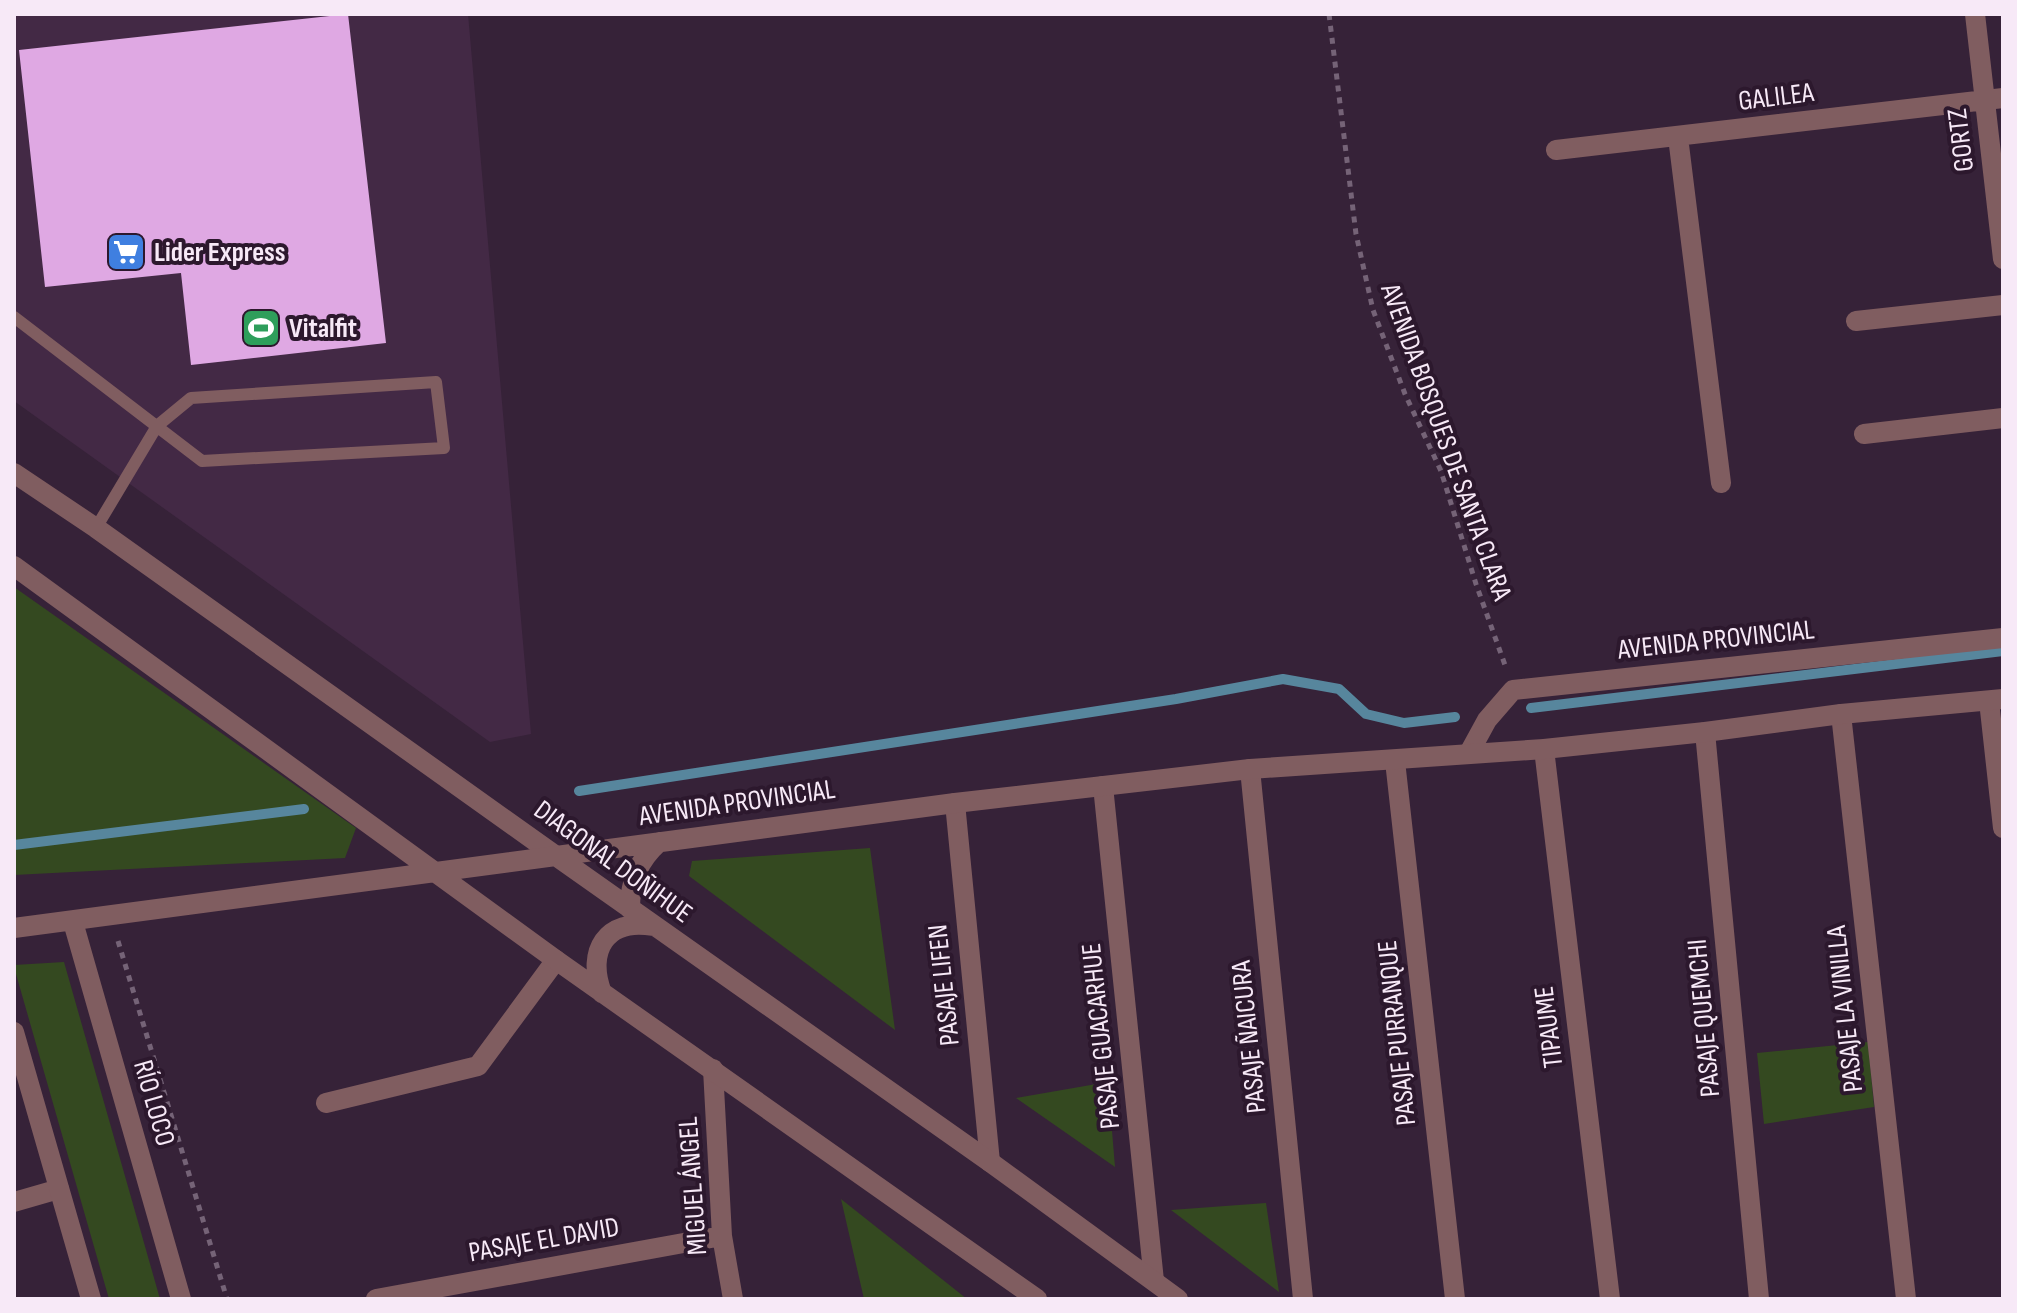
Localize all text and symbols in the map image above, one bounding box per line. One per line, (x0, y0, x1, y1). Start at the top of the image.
street label: GALILEA (1736, 76, 1817, 118)
street label: GORTZ (1941, 106, 1981, 173)
supermarket icon: Lider Express (105, 231, 147, 273)
place label: Lider Express (154, 236, 285, 269)
street label: AVENIDA BOSQUES DE SANTA CLARA (1373, 278, 1519, 606)
sports icon: Vitalfit (240, 307, 282, 349)
place label: Vitalfit (289, 312, 357, 345)
street label: AVENIDA PROVINCIAL (1615, 613, 1816, 667)
street label: AVENIDA PROVINCIAL (636, 773, 837, 833)
street label: DIAGONAL DOÑIHUE (528, 794, 698, 930)
street label: PASAJE LIFEN (921, 923, 967, 1047)
street label: PASAJE LA VINILLA (1820, 923, 1870, 1094)
street label: PASAJE QUEMCHI (1681, 938, 1727, 1098)
street label: PASAJE PURRANQUE (1371, 939, 1423, 1127)
street label: PASAJE GUACARHUE (1075, 941, 1127, 1131)
street label: PASAJE ÑAICURA (1224, 958, 1273, 1115)
street label: TIPAUME (1528, 984, 1570, 1070)
street label: RÍO LOCO (126, 1056, 182, 1150)
street label: MIGUEL ÁNGEL (672, 1116, 714, 1256)
street label: PASAJE EL DAVID (466, 1211, 622, 1269)

